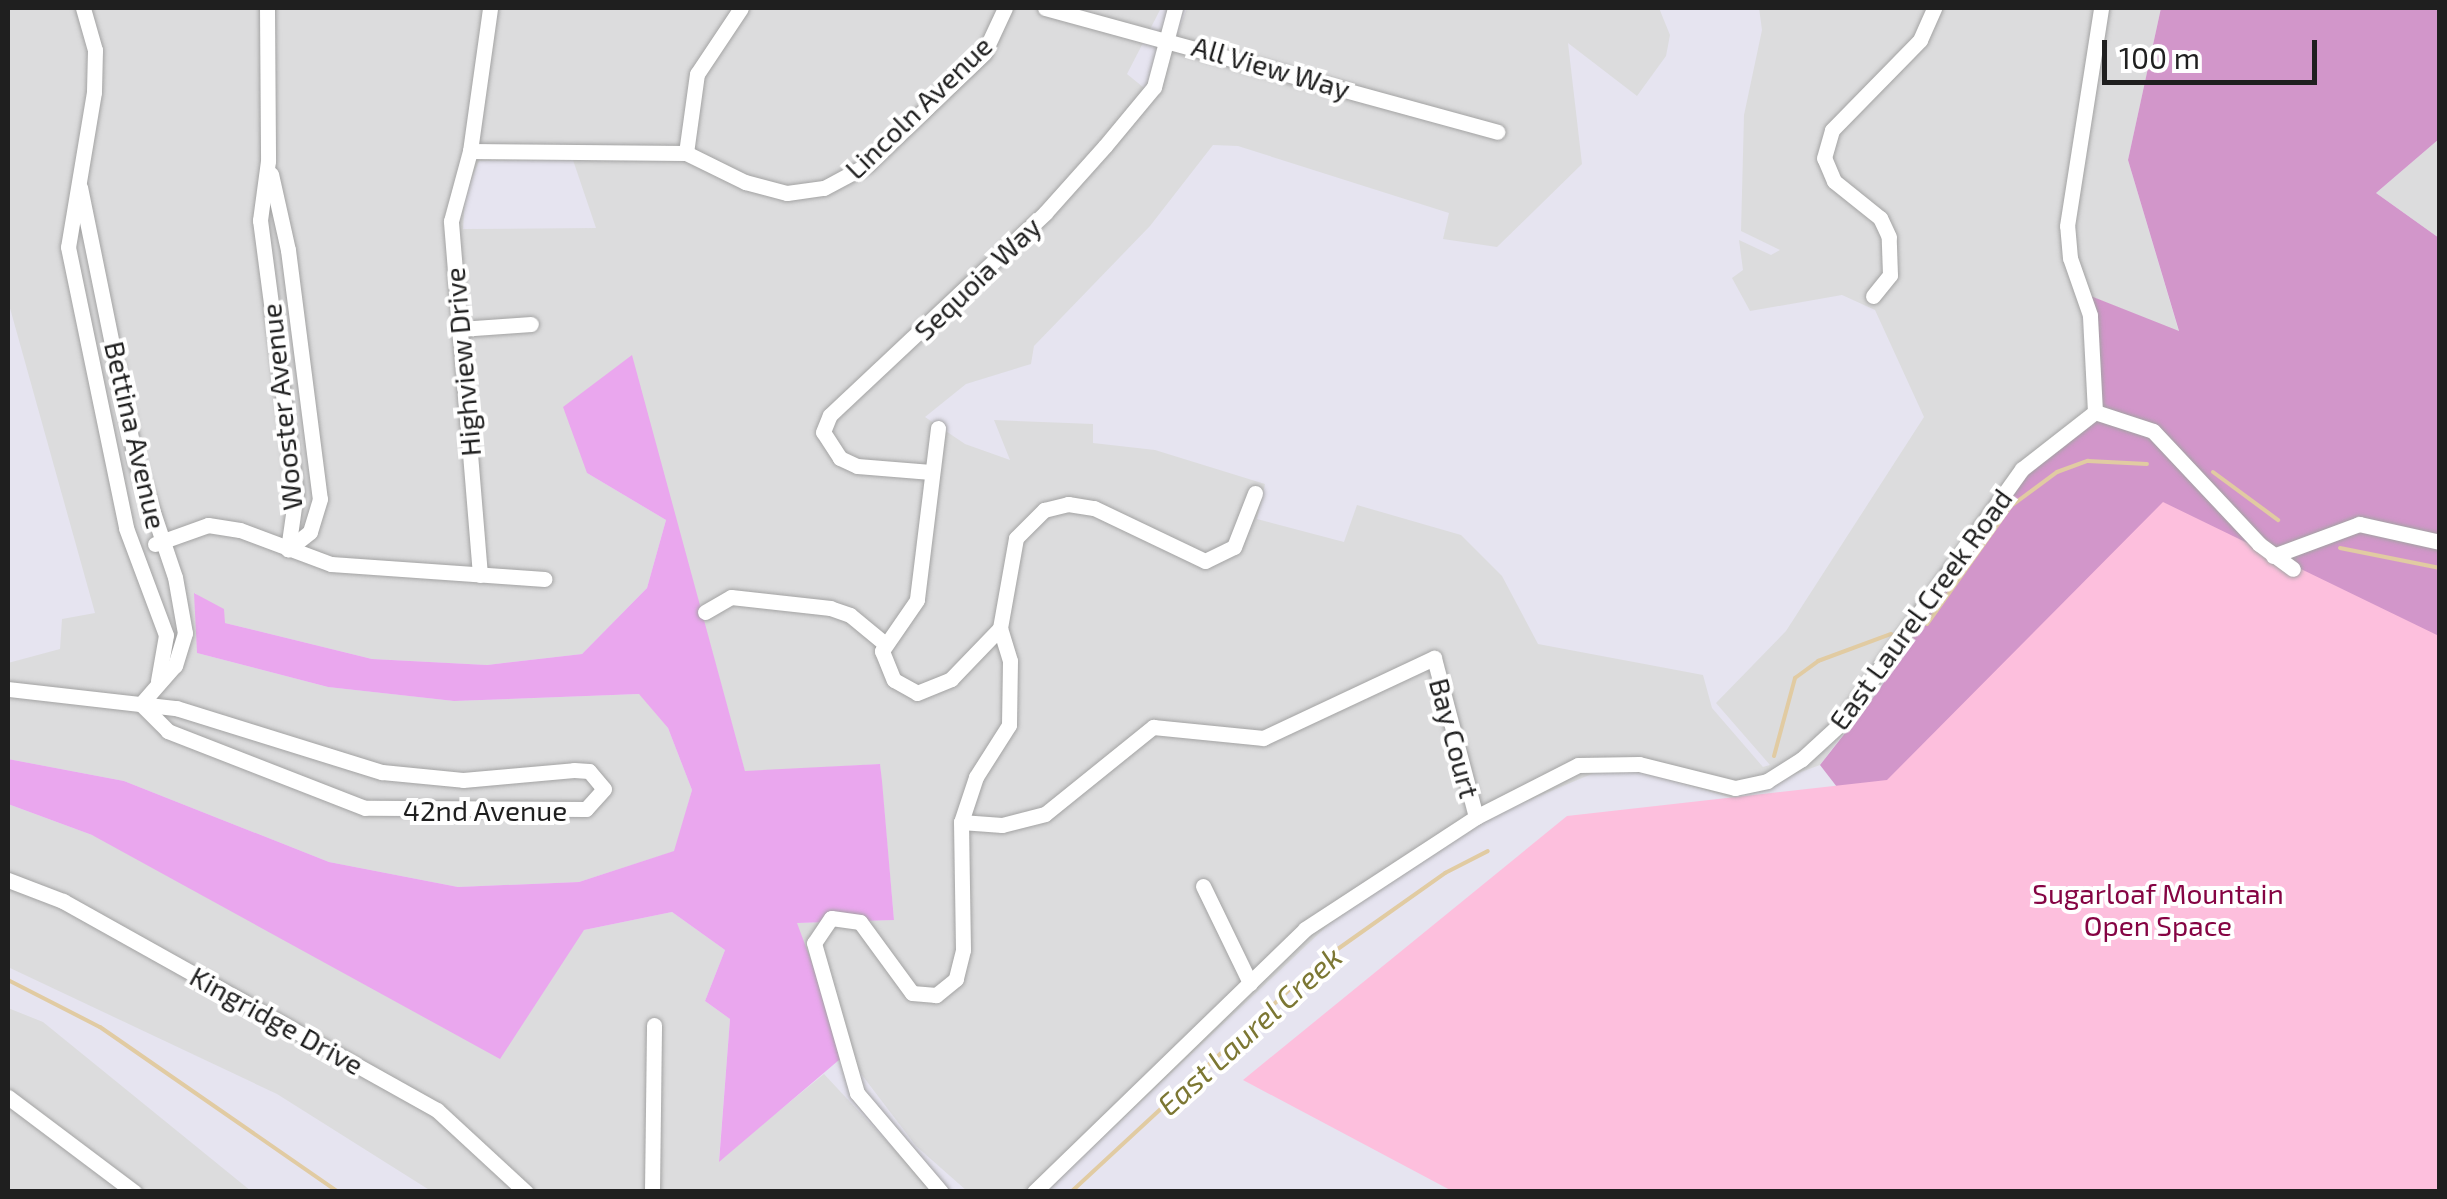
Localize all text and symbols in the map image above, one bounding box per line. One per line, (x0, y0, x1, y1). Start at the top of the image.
scale bar (2107, 20, 2322, 82)
street label: Lincoln Avenue (837, 28, 999, 186)
street label: All View Way (1187, 28, 1355, 106)
text: 100 m (2119, 39, 2200, 75)
street label: Sequoia Way (907, 209, 1047, 347)
street label: Highview Drive (437, 266, 487, 458)
street label: Wooster Avenue (253, 301, 309, 513)
street label: Bettina Avenue (98, 337, 174, 533)
street label: East Laurel Creek Road (1821, 482, 2019, 736)
street label: Bay Court (1423, 674, 1487, 802)
street label: 42nd Avenue (402, 793, 568, 827)
park label: Sugarloaf Mountain Open Space (2032, 876, 2284, 942)
water label: East Laurel Creek (1149, 938, 1349, 1122)
street label: Kingridge Drive (185, 959, 369, 1081)

